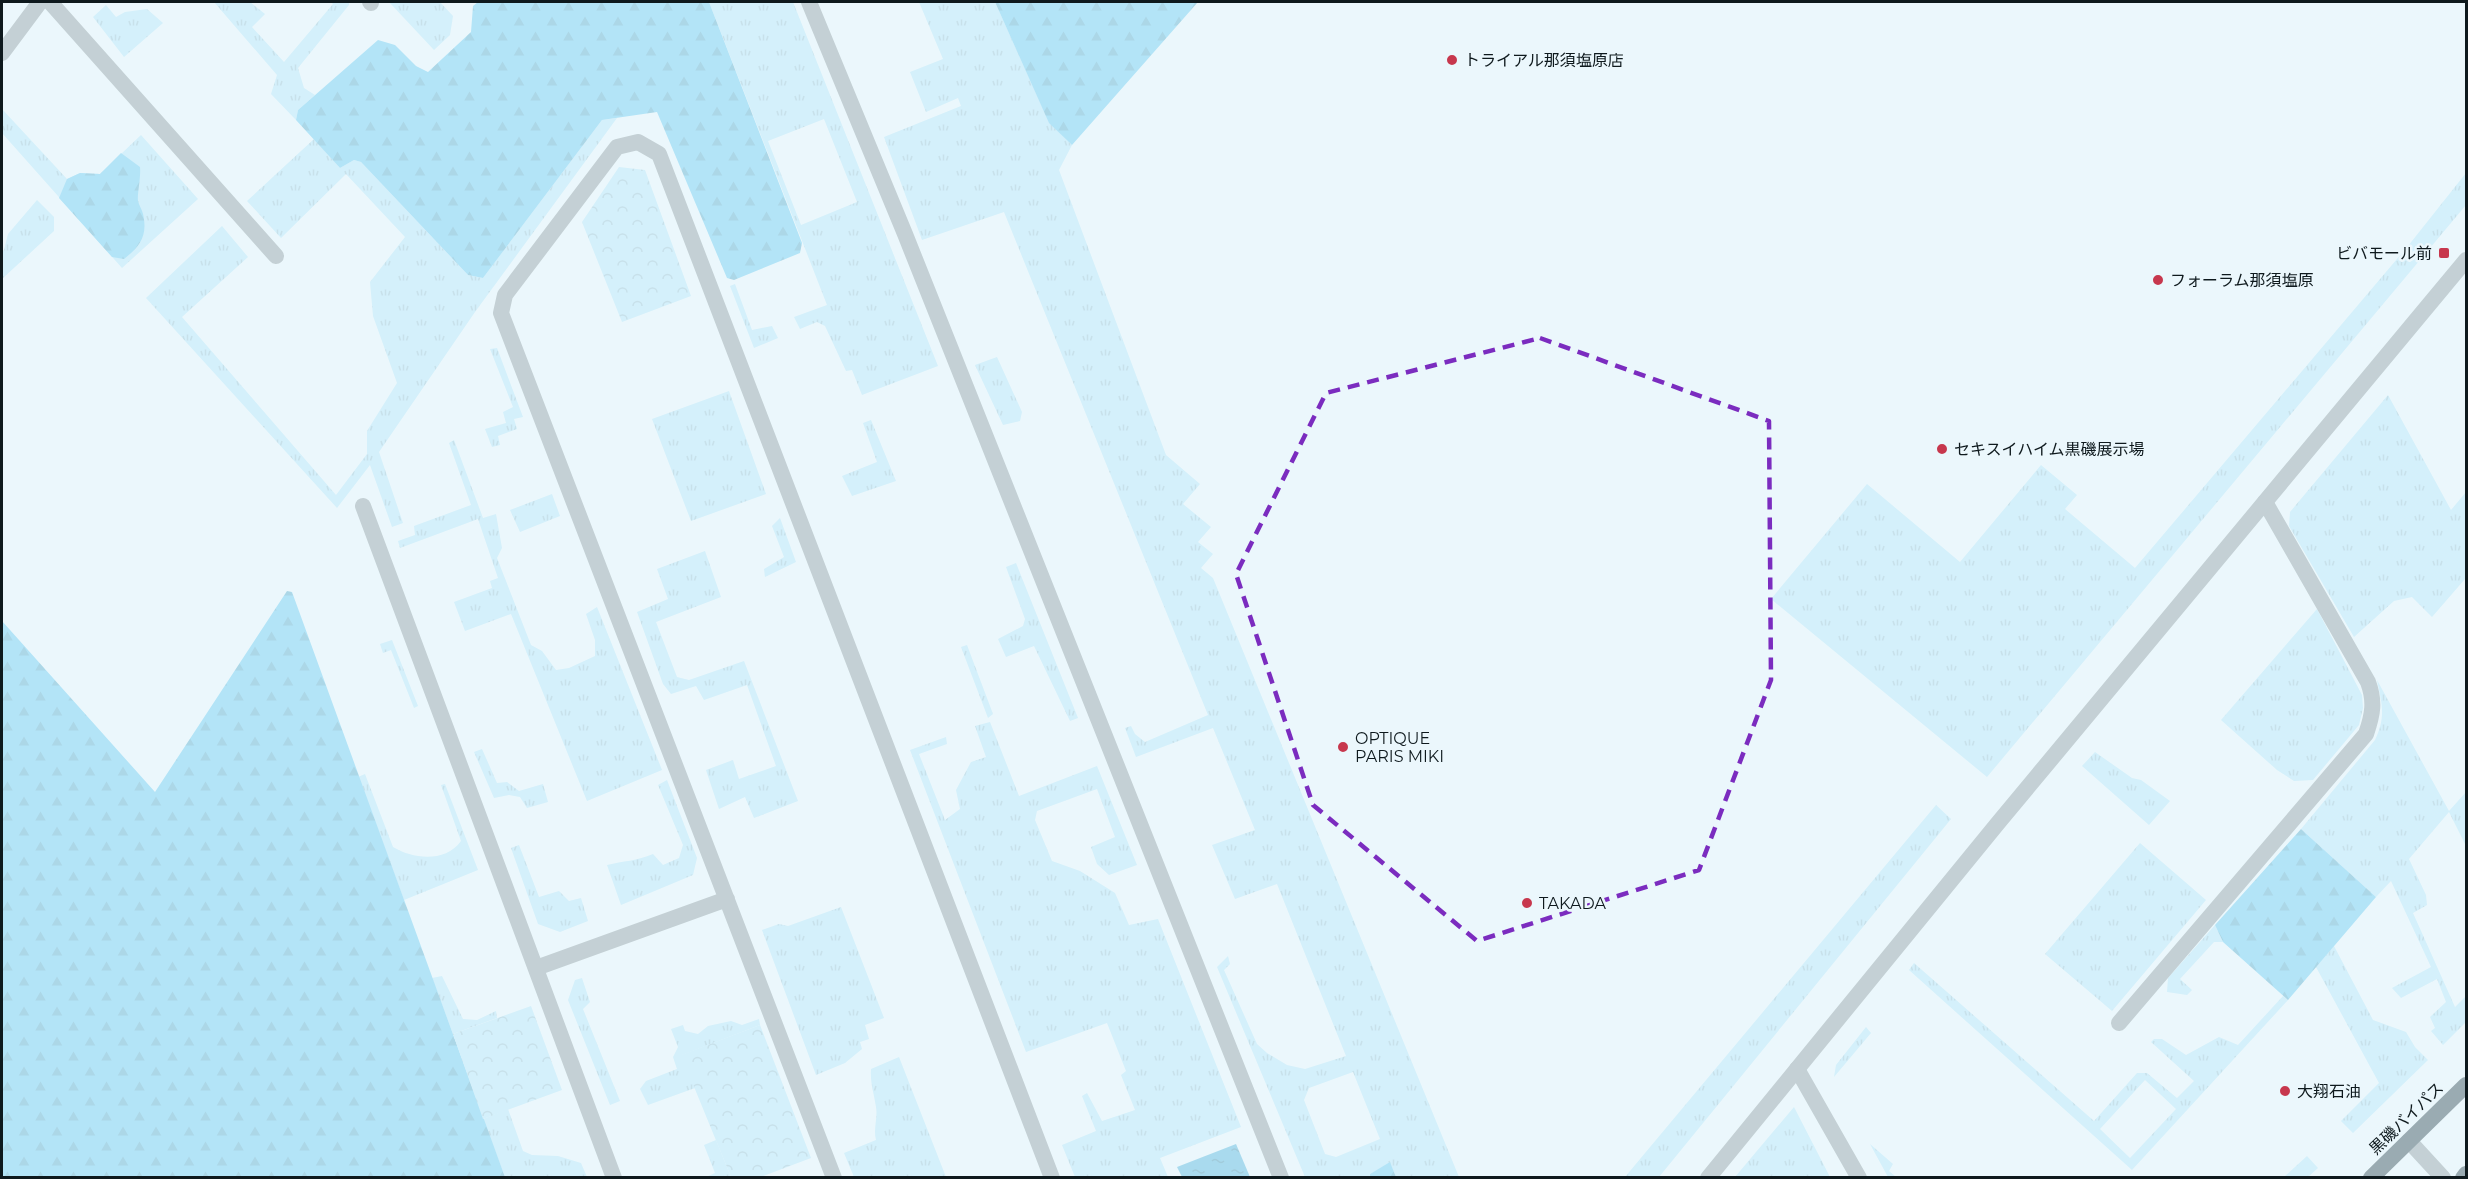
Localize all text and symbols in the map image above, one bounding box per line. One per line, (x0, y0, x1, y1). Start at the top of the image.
place label: トライアル那須塩原店 (1464, 51, 1624, 70)
marker: トライアル那須塩原店 (1445, 53, 1459, 67)
place label: ビバモール前 (2336, 244, 2432, 263)
marker: ビバモール前 (2437, 246, 2451, 260)
place label: フォーラム那須塩原 (2170, 271, 2314, 290)
marker: フォーラム那須塩原 (2151, 273, 2165, 287)
place label: セキスイハイム黒磯展示場 (1954, 440, 2145, 459)
marker: セキスイハイム黒磯展示場 (1935, 442, 1949, 456)
place label: OPTIQUE PARIS MIKI (1355, 729, 1444, 766)
marker: OPTIQUE PARIS MIKI (1336, 740, 1350, 754)
place label: TAKADA (1539, 894, 1607, 913)
marker: TAKADA (1520, 896, 1534, 910)
street label: 黒磯バイパス (2365, 1078, 2447, 1158)
place label: 大翔石油 (2297, 1082, 2361, 1101)
marker: 大翔石油 (2278, 1084, 2292, 1098)

